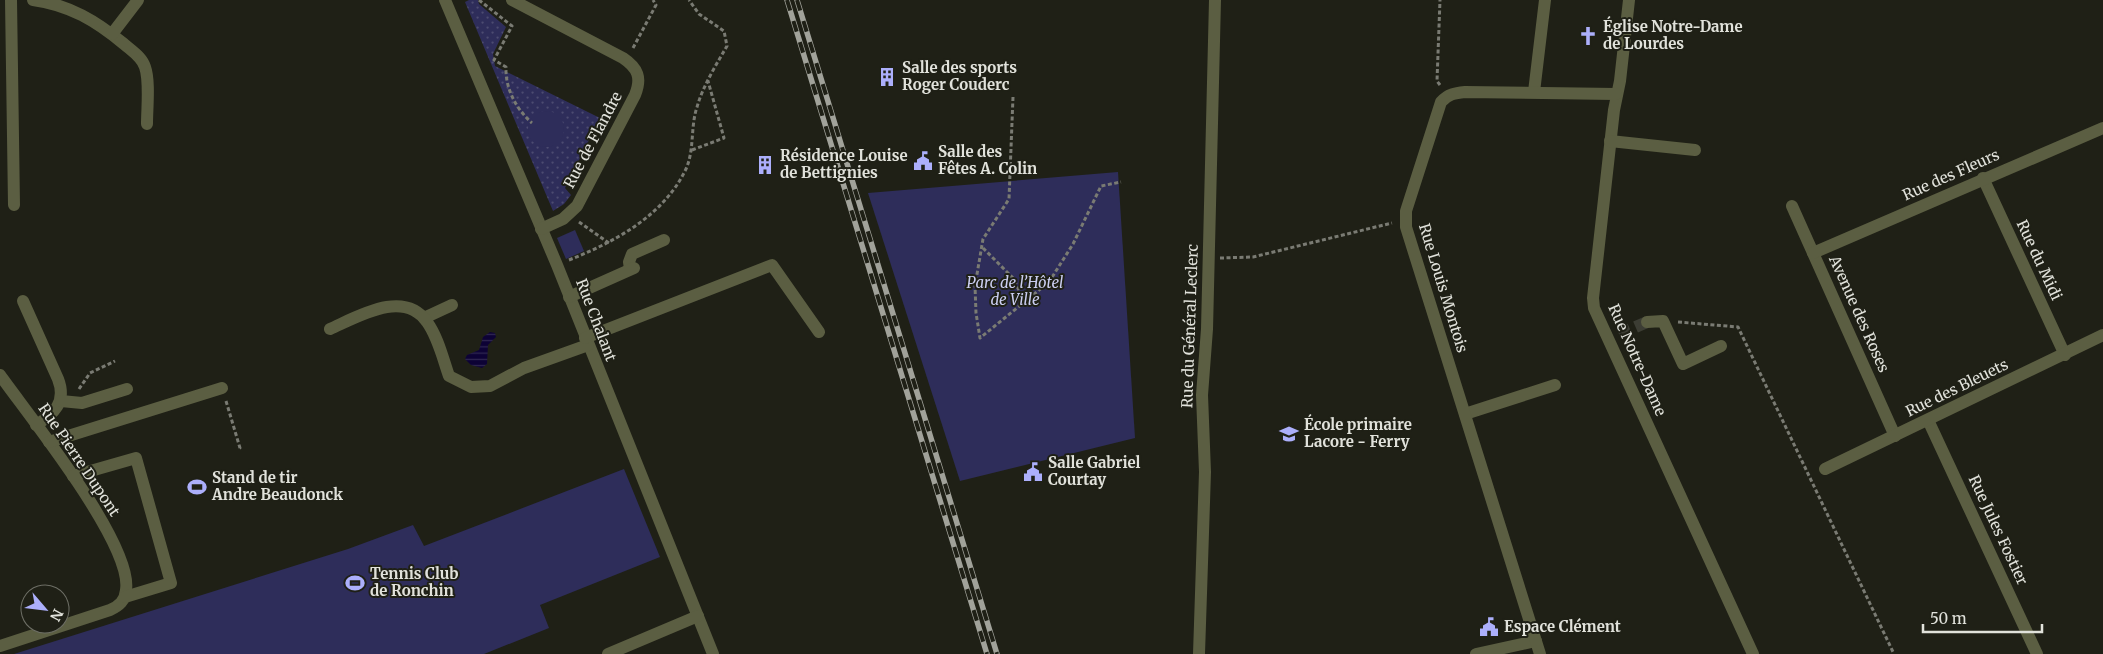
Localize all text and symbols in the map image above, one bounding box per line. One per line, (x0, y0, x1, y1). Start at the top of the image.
place label: Église Notre-Dame de Lourdes (1603, 16, 1743, 53)
church icon: Église Notre-Dame de Lourdes (1577, 25, 1599, 47)
place label: Salle des sports Roger Couderc (902, 58, 1017, 94)
building icon: Salle des sports Roger Couderc (876, 66, 898, 88)
street label: Rue de Flandre (559, 88, 626, 191)
place label: Salle des Fêtes A. Colin (938, 142, 1037, 178)
street label: Rue des Fleurs (1899, 145, 2002, 204)
place label: Résidence Louise de Bettignies (780, 146, 908, 182)
public building icon: Salle des Fêtes A. Colin (912, 150, 934, 172)
building icon: Résidence Louise de Bettignies (754, 154, 776, 176)
street label: Rue du Midi (2013, 217, 2066, 303)
street label: Rue Louis Montois (1415, 221, 1472, 355)
street label: Rue du Général Leclerc (1177, 243, 1202, 408)
street label: Avenue des Roses (1825, 251, 1894, 375)
park label: Parc de l’Hôtel de Ville (967, 273, 1063, 309)
street label: Rue Chalant (572, 276, 621, 364)
street label: Rue Notre-Dame (1604, 301, 1671, 419)
street label: Rue des Bleuets (1902, 354, 2011, 421)
street label: Rue Pierre Dupont (35, 400, 124, 520)
place label: École primaire Lacore - Ferry (1304, 414, 1412, 451)
school or university icon: École primaire Lacore - Ferry (1278, 423, 1300, 445)
place label: Salle Gabriel Courtay (1048, 453, 1141, 489)
public building icon: Salle Gabriel Courtay (1022, 461, 1044, 483)
place label: Stand de tir Andre Beaudonck (211, 468, 343, 504)
street label: Rue Jules Fostier (1965, 472, 2032, 588)
sports icon: Stand de tir Andre Beaudonck (186, 476, 208, 498)
place label: Tennis Club de Ronchin (370, 564, 458, 600)
sports icon: Tennis Club de Ronchin (344, 572, 366, 594)
north arrow (20, 584, 70, 634)
scale bar (1923, 602, 2042, 634)
text: N (46, 606, 67, 624)
text: 50 m (1930, 609, 1967, 628)
public building icon: Espace Clément (1478, 616, 1500, 638)
place label: Espace Clément (1504, 617, 1621, 636)

